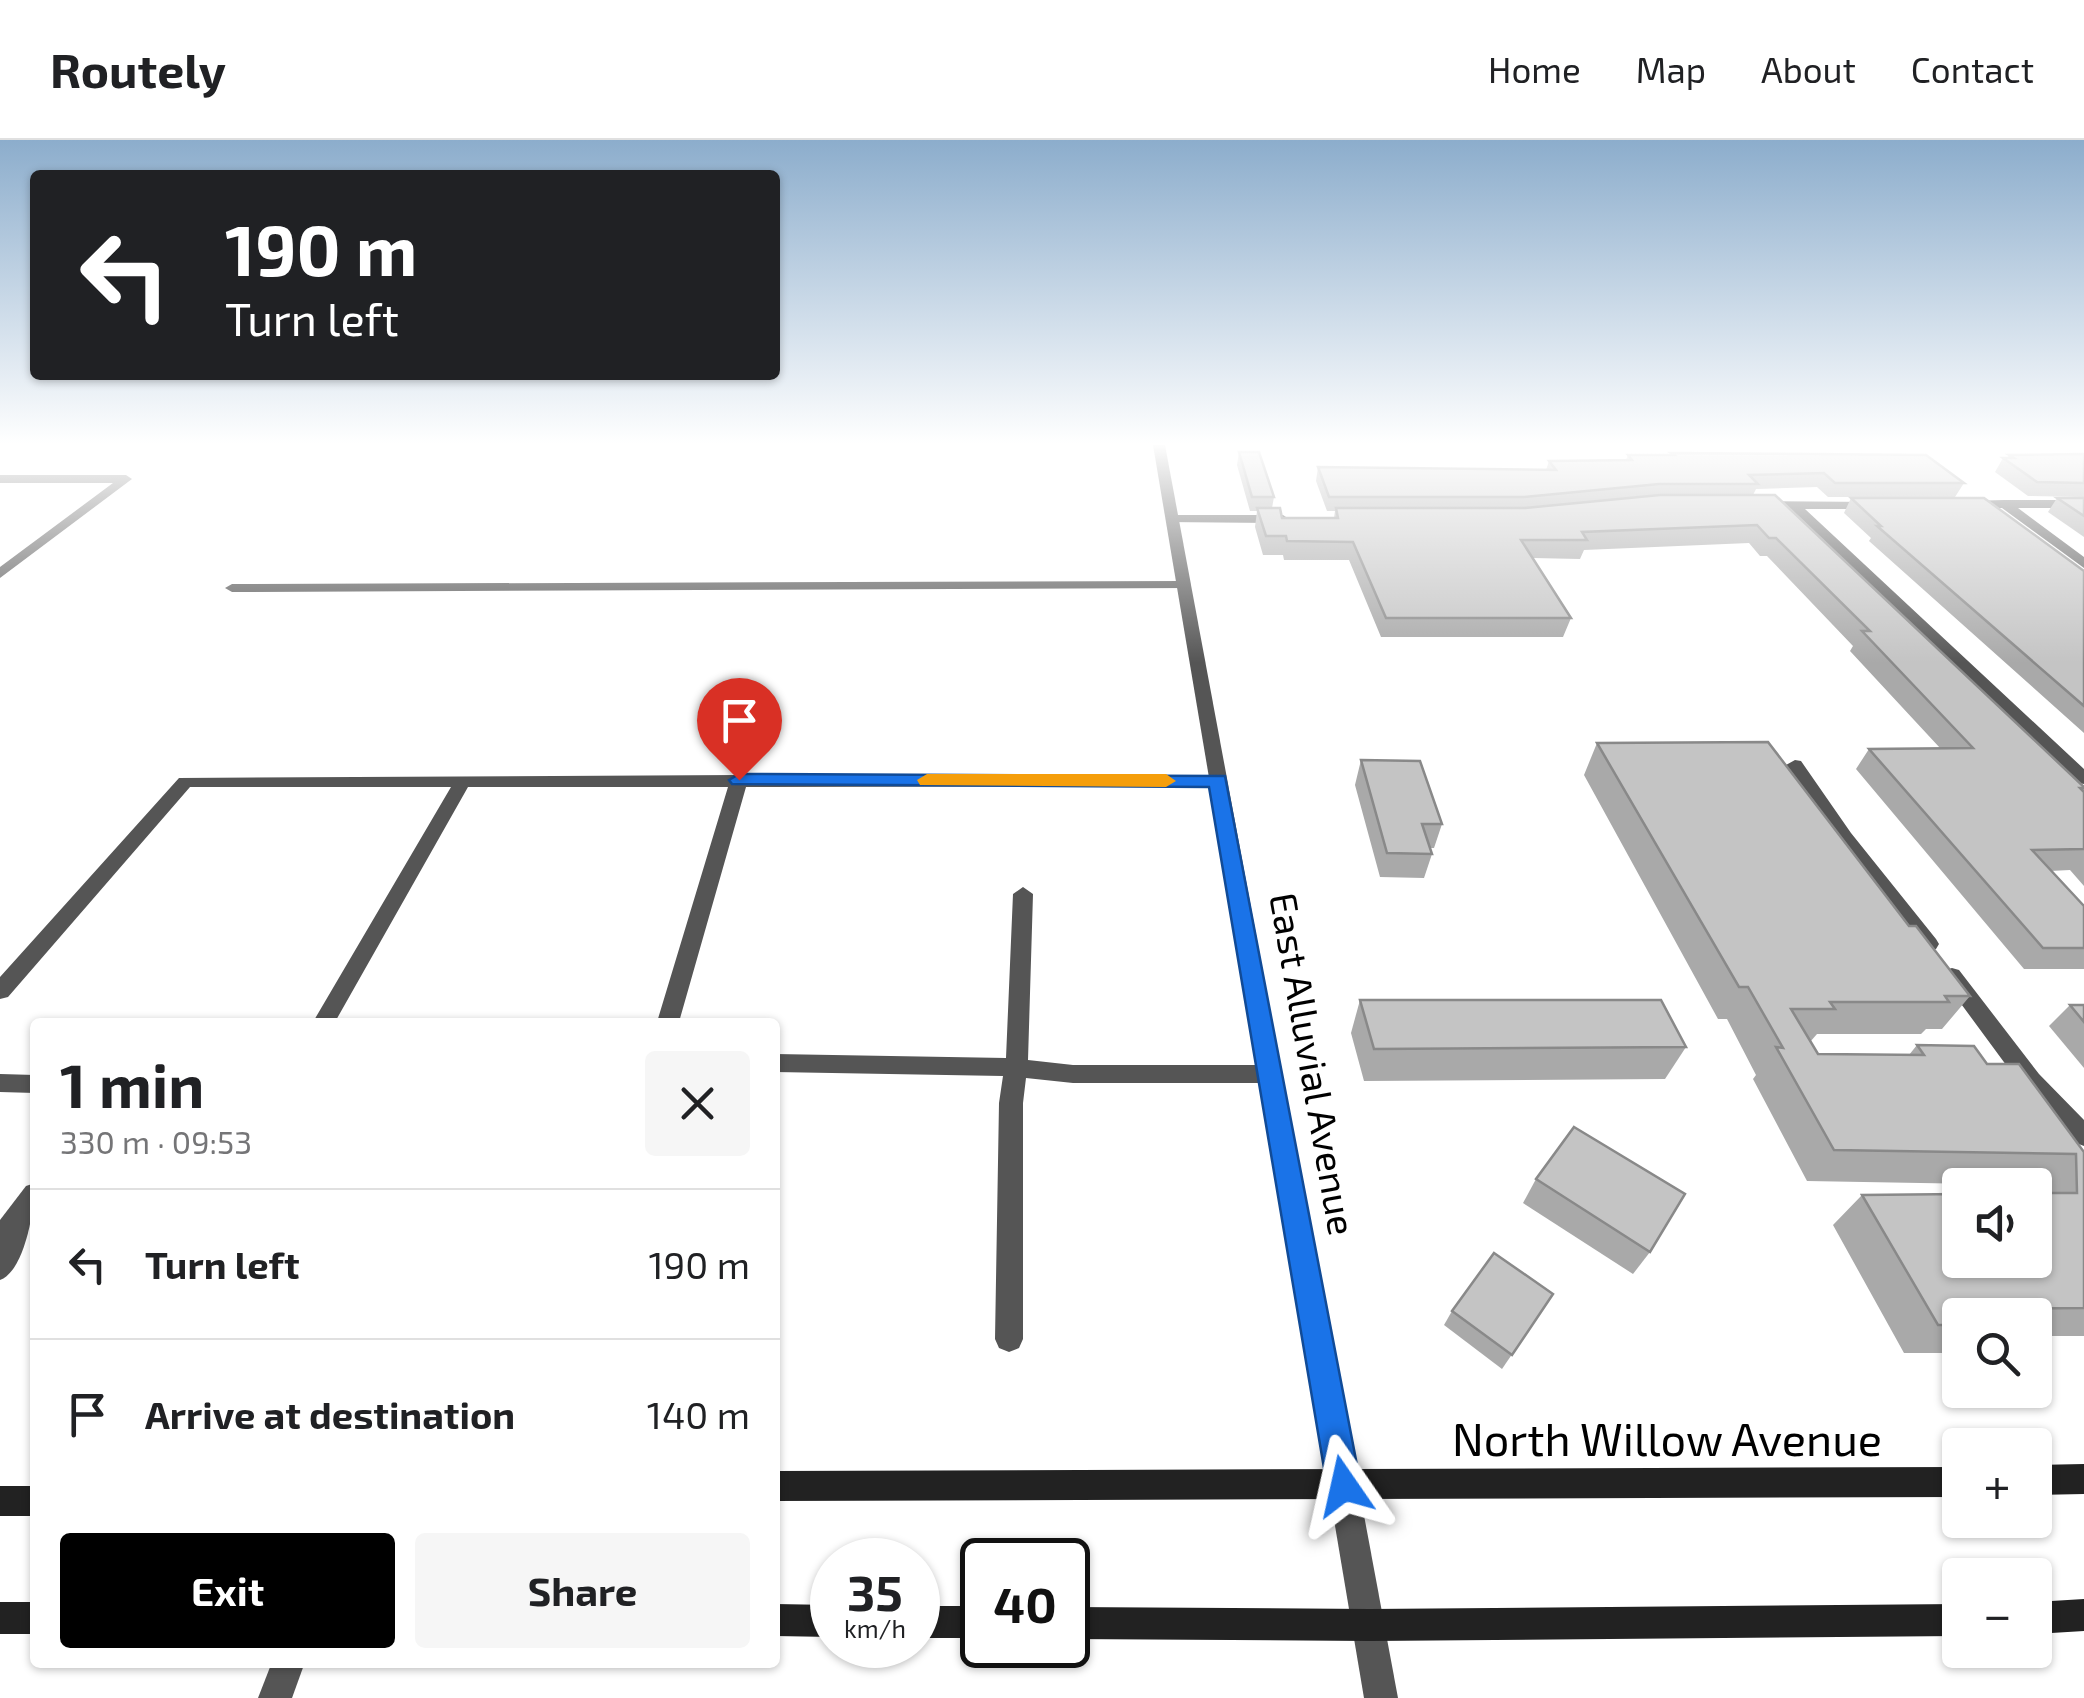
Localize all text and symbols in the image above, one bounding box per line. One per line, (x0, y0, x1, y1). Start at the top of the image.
text: Routely (50, 40, 226, 98)
text: Home (1488, 48, 1581, 90)
text: Map (1636, 48, 1706, 90)
text: About (1761, 48, 1856, 90)
text: Contact (1911, 48, 2034, 90)
text: 190 m (225, 206, 418, 290)
icon: left (60, 210, 190, 340)
text: Turn left (225, 291, 399, 345)
pin (697, 678, 782, 781)
icon: arrive (712, 693, 767, 748)
street label: East Alluvial Avenue (1261, 889, 1367, 1239)
text: 1 min (60, 1048, 204, 1120)
button: close (645, 1051, 750, 1156)
text: 330 m · 09:53 (60, 1122, 252, 1160)
map controls (1942, 1168, 2052, 1668)
button: sound (1942, 1168, 2052, 1278)
icon: left (60, 1237, 115, 1292)
text: Turn left (145, 1241, 300, 1287)
text: 190 m (648, 1241, 750, 1287)
button: search (1942, 1298, 2052, 1408)
icon: arrive (60, 1387, 115, 1442)
text: Arrive at destination (145, 1391, 515, 1437)
text: 140 m (647, 1391, 750, 1437)
street label: North Willow Avenue (1452, 1411, 1882, 1465)
button: + (1942, 1428, 2052, 1538)
position arrow (1292, 1434, 1396, 1538)
button: Exit (60, 1533, 395, 1648)
button: Share (415, 1533, 750, 1648)
speed limit sign: 40 (960, 1538, 1090, 1668)
button: − (1942, 1558, 2052, 1668)
text: 35 (847, 1561, 903, 1621)
text: km/h (844, 1613, 906, 1643)

